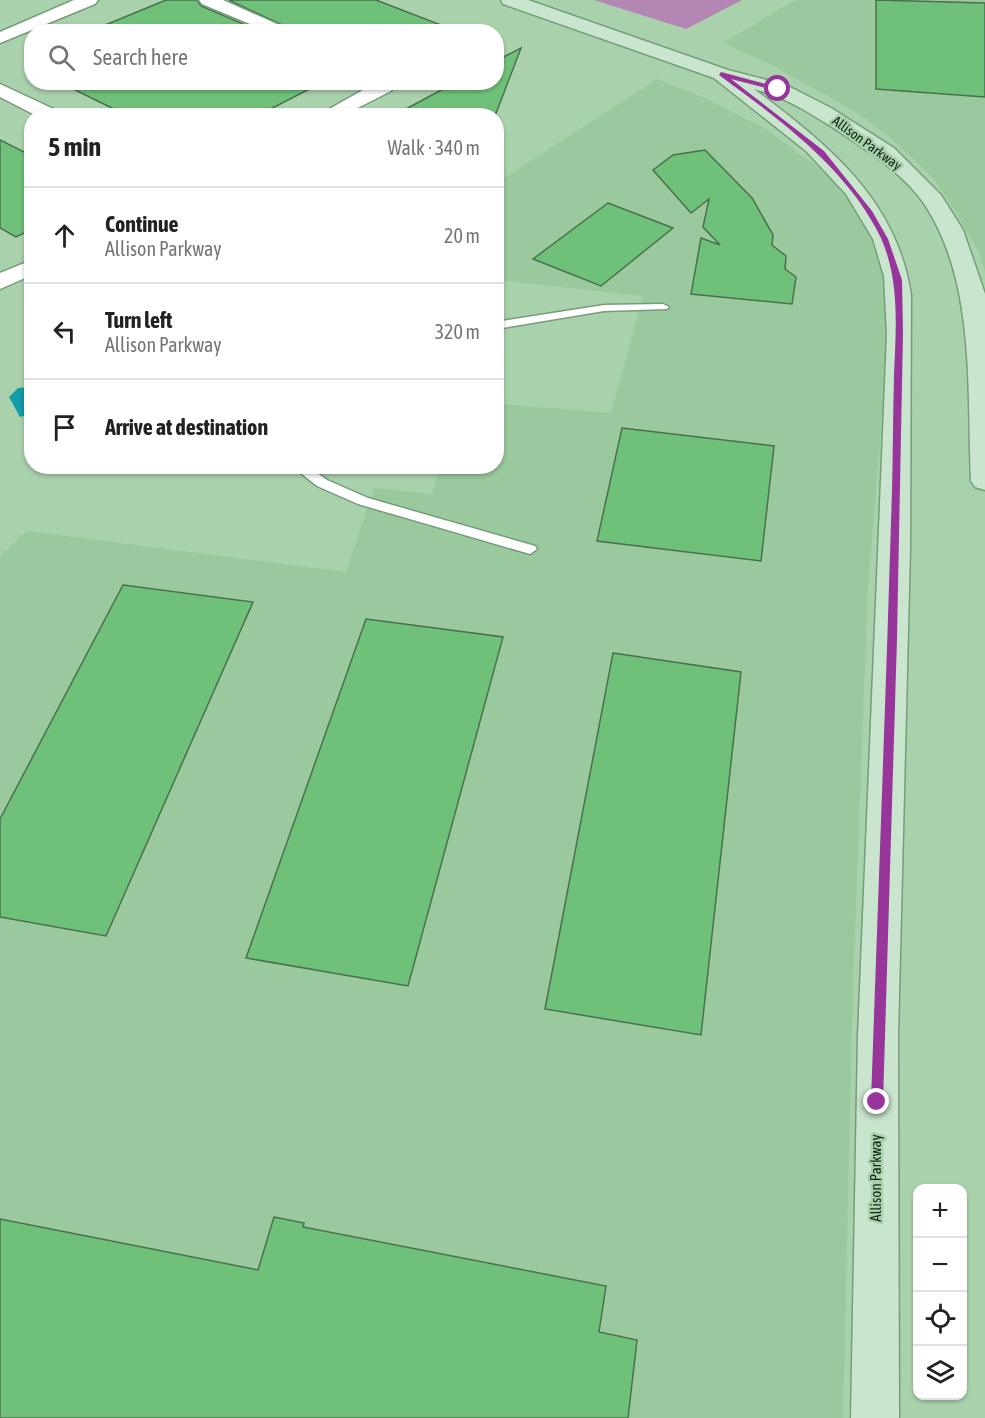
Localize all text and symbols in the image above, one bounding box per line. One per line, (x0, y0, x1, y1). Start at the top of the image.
search box (24, 24, 504, 90)
icon: search (45, 41, 78, 74)
text: Search here (93, 44, 188, 70)
route start (764, 75, 790, 101)
street label: Allison Parkway (829, 113, 905, 174)
text: 5 min (48, 132, 101, 162)
text: Walk · 340 m (388, 136, 480, 159)
text: Continue (105, 211, 179, 237)
icon: ahead (48, 219, 81, 252)
text: 20 m (444, 224, 480, 247)
text: Allison Parkway (105, 237, 222, 260)
text: Turn left (105, 307, 172, 333)
icon: left (48, 315, 81, 348)
text: 320 m (435, 320, 480, 343)
text: Allison Parkway (105, 333, 222, 356)
icon: arrive (48, 411, 81, 444)
text: Arrive at destination (105, 414, 268, 440)
route end (863, 1088, 889, 1114)
street label: Allison Parkway (867, 1134, 884, 1222)
map controls (913, 1184, 967, 1400)
button: + (913, 1184, 967, 1238)
button: − (913, 1238, 967, 1292)
button: locate (913, 1292, 967, 1346)
button: layers (913, 1346, 967, 1400)

